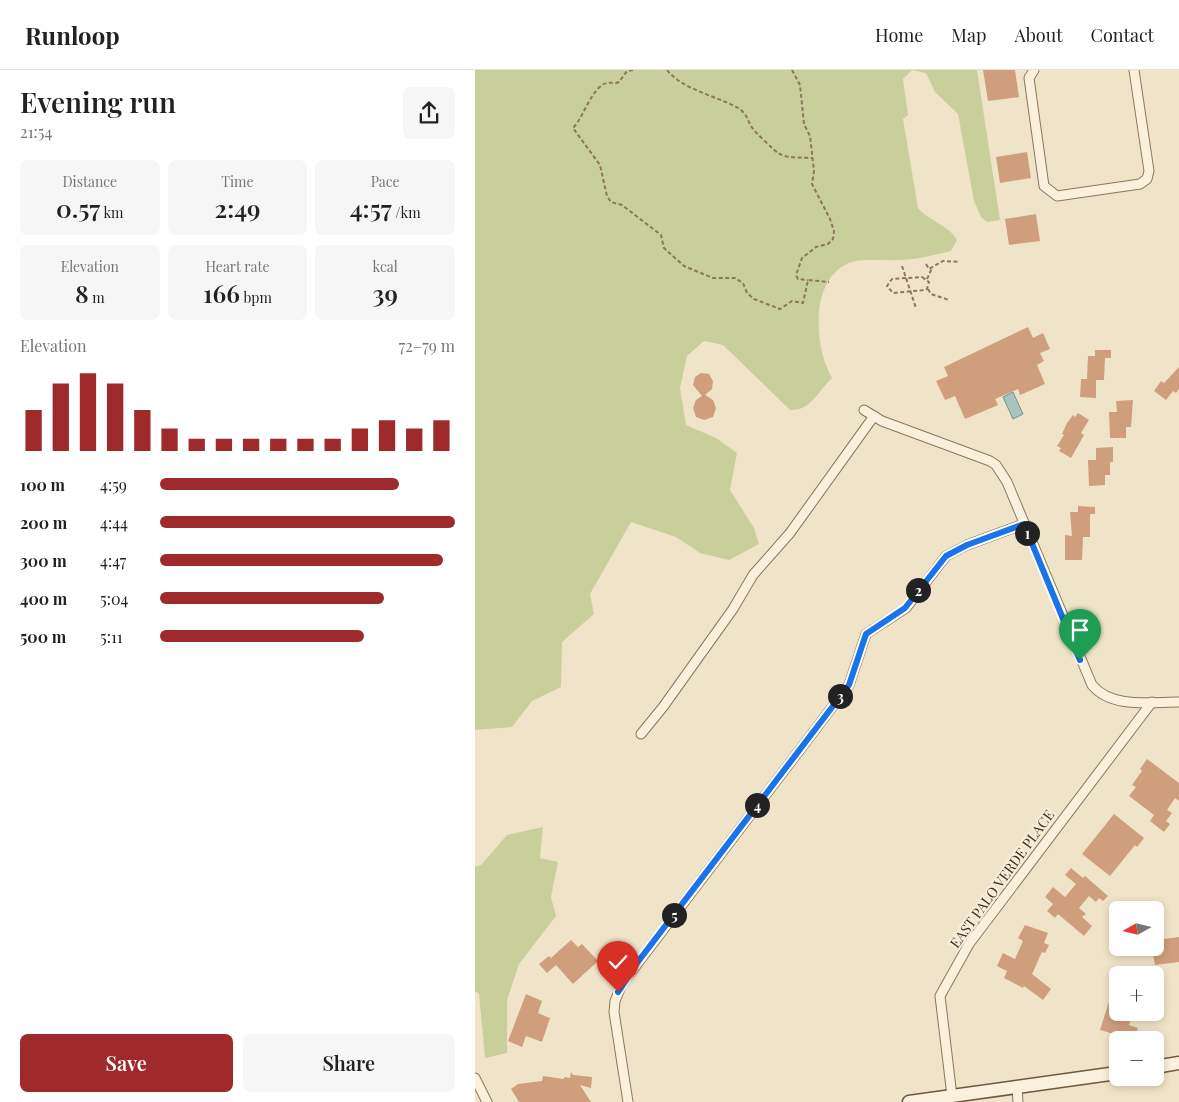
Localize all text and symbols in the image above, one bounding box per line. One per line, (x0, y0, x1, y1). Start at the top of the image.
text: Runloop (25, 19, 120, 51)
text: Home (875, 23, 923, 47)
text: Map (951, 23, 986, 47)
text: About (1014, 23, 1063, 47)
text: Contact (1091, 23, 1154, 47)
text: Evening run (20, 83, 176, 120)
button: share (403, 87, 455, 139)
text: 21:54 (20, 121, 52, 142)
text: Distance (63, 172, 117, 191)
text: Time (221, 172, 254, 191)
text: Pace (371, 172, 400, 191)
text: 0.57 (56, 191, 100, 224)
text: 2:49 (214, 191, 261, 224)
text: 4:57 (350, 191, 392, 224)
text: km (100, 203, 124, 222)
text: /km (392, 203, 421, 222)
text: Elevation (61, 257, 119, 276)
text: Heart rate (205, 257, 270, 276)
text: kcal (373, 257, 398, 276)
text: 8 (75, 276, 89, 309)
text: 166 (203, 276, 240, 309)
text: 39 (373, 276, 398, 309)
text: m (89, 288, 105, 307)
text: bpm (240, 288, 272, 307)
text: Elevation (20, 335, 87, 356)
text: 72–79 m (399, 335, 455, 356)
text: 100 m (20, 474, 65, 495)
text: 4:59 (100, 474, 127, 495)
text: 200 m (20, 512, 67, 533)
text: 4:44 (100, 512, 128, 533)
pin: 1 (1015, 520, 1039, 546)
text: 1 (1025, 524, 1030, 543)
text: 300 m (20, 550, 67, 571)
text: 4:47 (100, 550, 126, 571)
pin: 2 (905, 578, 931, 602)
text: 2 (915, 581, 922, 600)
text: 400 m (20, 588, 67, 609)
text: 5:04 (100, 588, 128, 609)
pin (1059, 609, 1101, 660)
icon: arrive (1066, 616, 1094, 644)
text: 500 m (20, 626, 66, 647)
text: 5:11 (100, 626, 123, 647)
pin: 3 (827, 684, 853, 708)
text: 3 (837, 687, 844, 706)
pin: 4 (745, 792, 769, 818)
text: 4 (754, 796, 761, 815)
street label: EAST PALO VERDE PLACE (945, 806, 1058, 952)
north arrow (1109, 901, 1164, 956)
map controls (1109, 901, 1164, 1086)
pin: 5 (661, 902, 687, 928)
text: 5 (671, 906, 678, 925)
pin (597, 941, 639, 992)
icon: check (604, 948, 632, 976)
button: + (1109, 966, 1164, 1021)
button: − (1109, 1031, 1164, 1086)
button: Save (20, 1034, 233, 1092)
button: Share (243, 1034, 455, 1092)

